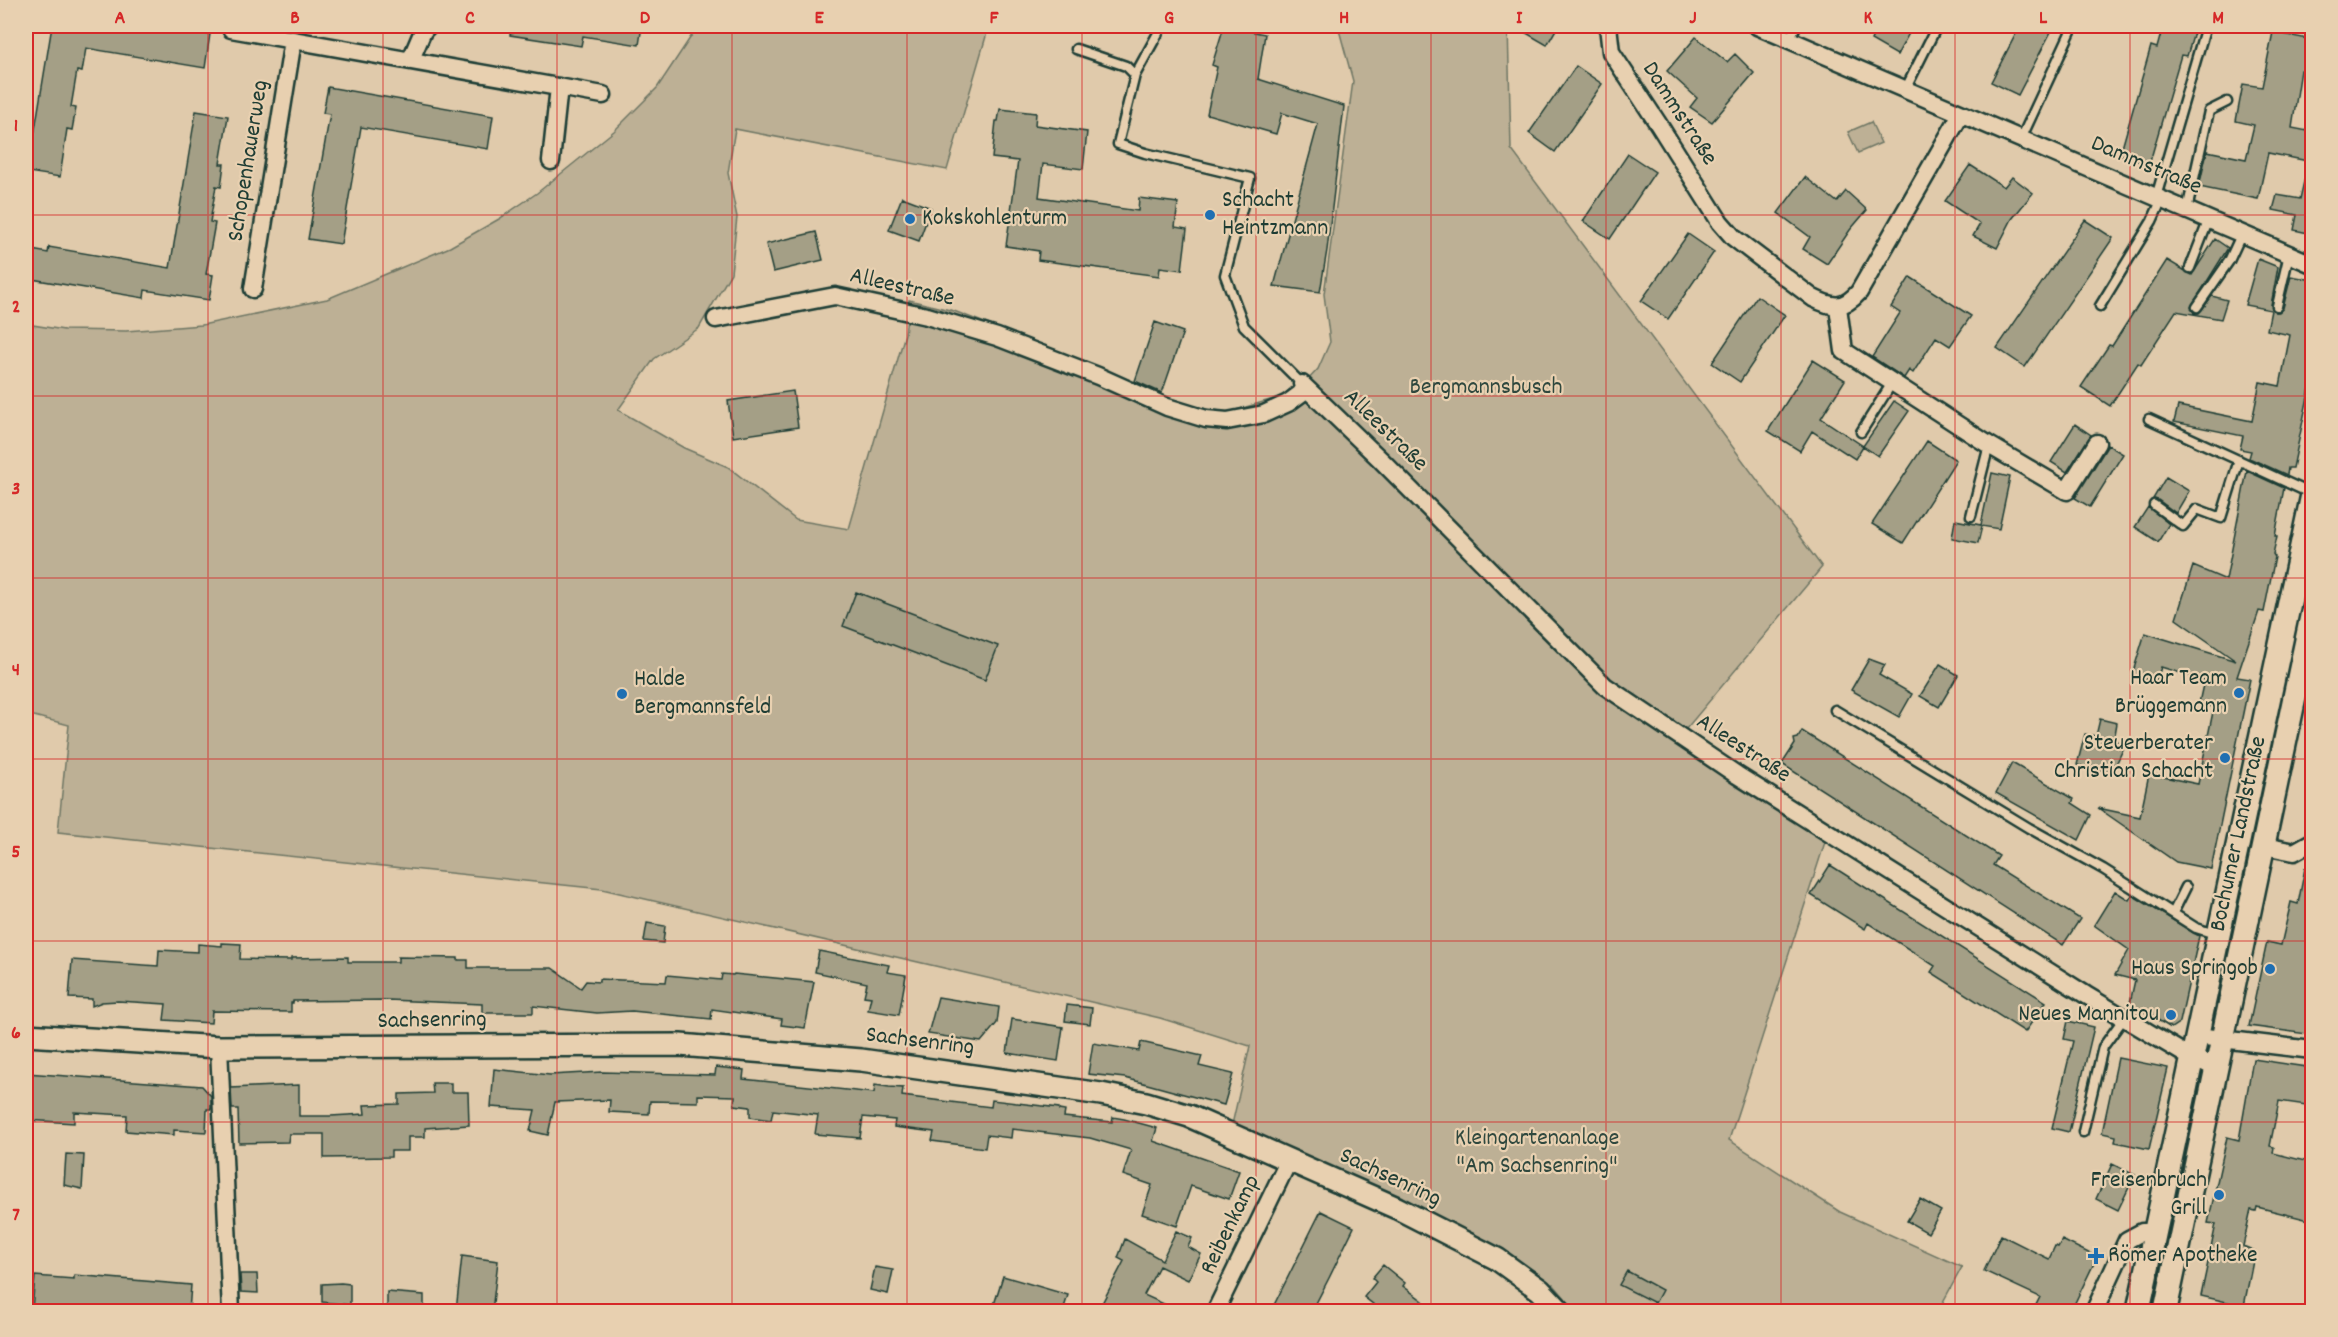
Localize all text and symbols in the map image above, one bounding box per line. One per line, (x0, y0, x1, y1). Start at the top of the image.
text: A (115, 5, 126, 33)
text: B (290, 5, 300, 33)
text: C (465, 5, 475, 33)
text: D (640, 5, 651, 33)
text: E (814, 5, 824, 33)
text: F (990, 5, 1000, 33)
text: G (1164, 5, 1174, 33)
text: H (1339, 5, 1349, 33)
text: I (1516, 5, 1523, 33)
text: J (1689, 5, 1697, 33)
text: K (1863, 5, 1873, 33)
text: L (2039, 5, 2048, 33)
text: M (2212, 5, 2224, 33)
street label: Dammstraße (1633, 55, 1725, 173)
street label: Schopenhauerweg (219, 78, 279, 244)
text: 1 (14, 113, 18, 141)
street label: Dammstraße (2085, 127, 2207, 205)
place label: Schacht Heintzmann (1222, 184, 1328, 246)
place label: Kokskohlenturm (922, 202, 1067, 236)
marker: Schacht Heintzmann (1203, 208, 1217, 222)
marker: Kokskohlenturm (903, 212, 917, 226)
street label: Alleestraße (846, 259, 958, 317)
text: 2 (12, 294, 20, 322)
park label: Bergmannsbusch (1410, 371, 1562, 405)
street label: Alleestraße (1335, 382, 1435, 480)
text: 3 (12, 476, 20, 504)
text: 4 (12, 657, 20, 685)
place label: Haar Team Brüggemann (2115, 662, 2227, 724)
place label: Halde Bergmannsfeld (634, 663, 771, 725)
marker: Haar Team Brüggemann (2232, 686, 2246, 700)
marker: Halde Bergmannsfeld (615, 687, 629, 701)
street label: Alleestraße (1689, 706, 1797, 792)
place label: Steuerberater Christian Schacht (2054, 727, 2213, 789)
street label: Bochumer Landstraße (2202, 733, 2276, 935)
marker: Steuerberater Christian Schacht (2218, 751, 2232, 765)
text: 5 (11, 839, 21, 867)
place label: Haus Springob (2131, 952, 2258, 986)
marker: Haus Springob (2263, 962, 2277, 976)
place label: Neues Mannitou (2018, 998, 2159, 1032)
street label: Sachsenring (377, 1003, 487, 1039)
marker: Neues Mannitou (2164, 1008, 2178, 1022)
street label: Sachsenring (864, 1018, 976, 1066)
text: 6 (11, 1020, 21, 1048)
park label: Kleingartenanlage "Am Sachsenring" (1455, 1122, 1619, 1184)
street label: Sachsenring (1333, 1140, 1447, 1216)
place label: Freisenbruch Grill (2090, 1164, 2207, 1226)
street label: Reibenkamp (1192, 1169, 1270, 1281)
marker: Freisenbruch Grill (2212, 1188, 2226, 1202)
text: 7 (12, 1202, 20, 1230)
place label: Römer Apotheke (2108, 1239, 2257, 1273)
marker: Römer Apotheke (2089, 1249, 2103, 1263)

